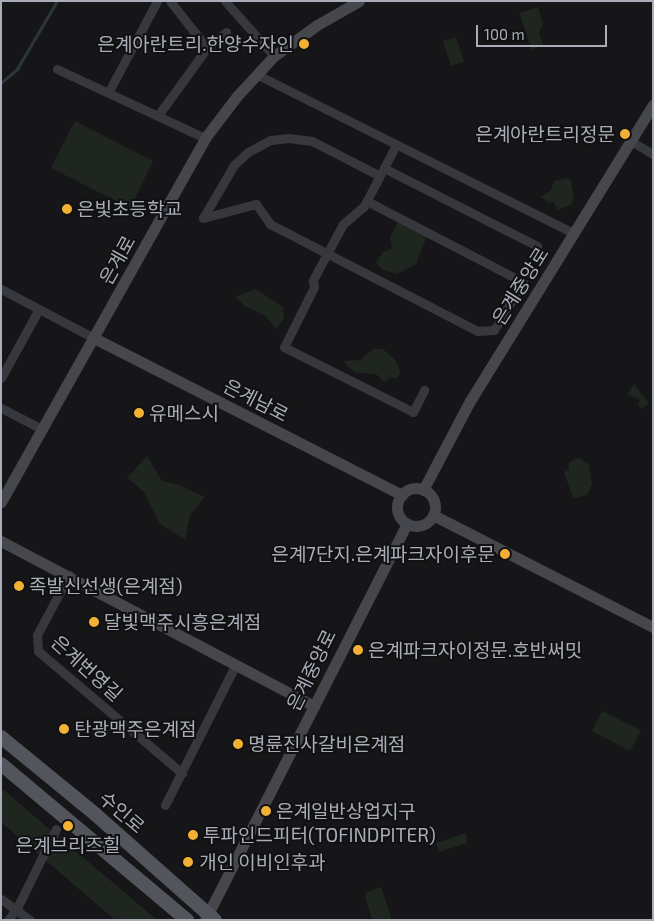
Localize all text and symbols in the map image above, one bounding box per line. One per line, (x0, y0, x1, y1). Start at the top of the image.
scale bar (479, 15, 610, 47)
text: 100 m (484, 25, 525, 43)
place label: 은계아란트리.한양수자인 (97, 33, 294, 55)
marker: 은계아란트리.한양수자인 (298, 38, 310, 50)
place label: 은계아란트리정문 (475, 123, 615, 145)
marker: 은계아란트리정문 (619, 128, 631, 140)
place label: 은빛초등학교 (77, 198, 182, 220)
marker: 은빛초등학교 (61, 203, 73, 215)
street label: 은계로 (94, 232, 140, 288)
street label: 은계중앙로 (487, 243, 553, 329)
street label: 은계남로 (220, 374, 292, 426)
place label: 유메스시 (149, 402, 219, 424)
marker: 유메스시 (133, 407, 145, 419)
place label: 은계7단지.은계파크자이후문 (271, 543, 495, 565)
marker: 은계7단지.은계파크자이후문 (499, 548, 511, 560)
place label: 족발신선생(은계점) (29, 575, 182, 597)
marker: 족발신선생(은계점) (13, 580, 25, 592)
place label: 달빛맥주시흥은계점 (104, 611, 261, 633)
marker: 달빛맥주시흥은계점 (88, 616, 100, 628)
street label: 은계중앙로 (282, 626, 340, 714)
street label: 은계번영길 (47, 630, 127, 706)
place label: 은계파크자이정문.호반써밋 (368, 639, 582, 661)
marker: 은계파크자이정문.호반써밋 (352, 644, 364, 656)
place label: 탄광맥주은계점 (74, 718, 196, 740)
marker: 탄광맥주은계점 (58, 723, 70, 735)
place label: 명륜진사갈비은계점 (248, 733, 405, 755)
marker: 명륜진사갈비은계점 (232, 738, 244, 750)
street label: 수인로 (95, 786, 149, 838)
place label: 은계일반상업지구 (276, 800, 416, 822)
marker: 은계일반상업지구 (260, 805, 272, 817)
marker: 은계브리즈힐 (62, 820, 74, 832)
place label: 투파인드피터(TOFINDPITER) (203, 824, 436, 846)
marker: 투파인드피터(TOFINDPITER) (187, 829, 199, 841)
place label: 은계브리즈힐 (16, 834, 120, 856)
place label: 개인 이비인후과 (199, 851, 326, 873)
marker: 개인 이비인후과 (181, 855, 195, 869)

